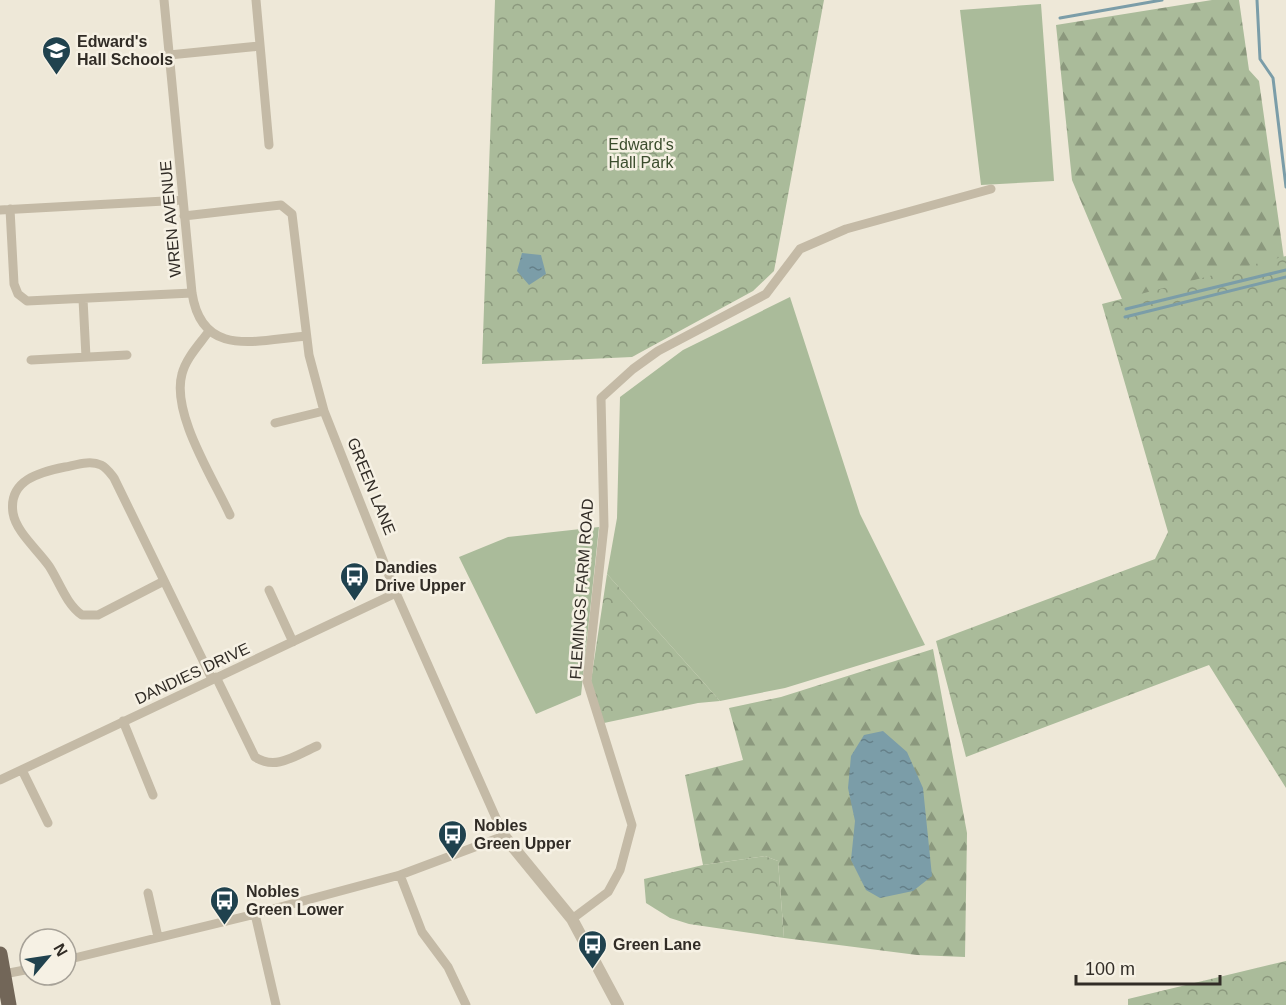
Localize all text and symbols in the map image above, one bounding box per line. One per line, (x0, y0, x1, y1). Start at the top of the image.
place label: Edward's Hall Schools (77, 33, 173, 68)
school or university icon: Edward's Hall Schools (40, 34, 72, 76)
park label: Edward's Hall Park (608, 136, 674, 171)
street label: WREN AVENUE (157, 160, 184, 278)
street label: GREEN LANE (344, 435, 399, 537)
street label: FLEMINGS FARM ROAD (567, 498, 596, 680)
place label: Dandies Drive Upper (375, 559, 466, 594)
bus stop icon: Dandies Drive Upper (338, 560, 370, 602)
street label: DANDIES DRIVE (132, 639, 252, 707)
place label: Nobles Green Upper (474, 817, 571, 852)
bus stop icon: Nobles Green Upper (437, 818, 469, 860)
place label: Nobles Green Lower (246, 883, 344, 918)
bus stop icon: Nobles Green Lower (209, 884, 241, 926)
north arrow (18, 927, 78, 987)
bus stop icon: Green Lane (576, 928, 608, 970)
place label: Green Lane (613, 936, 701, 953)
text: N (50, 941, 71, 959)
scale bar (1076, 948, 1220, 986)
text: 100 m (1085, 959, 1135, 979)

